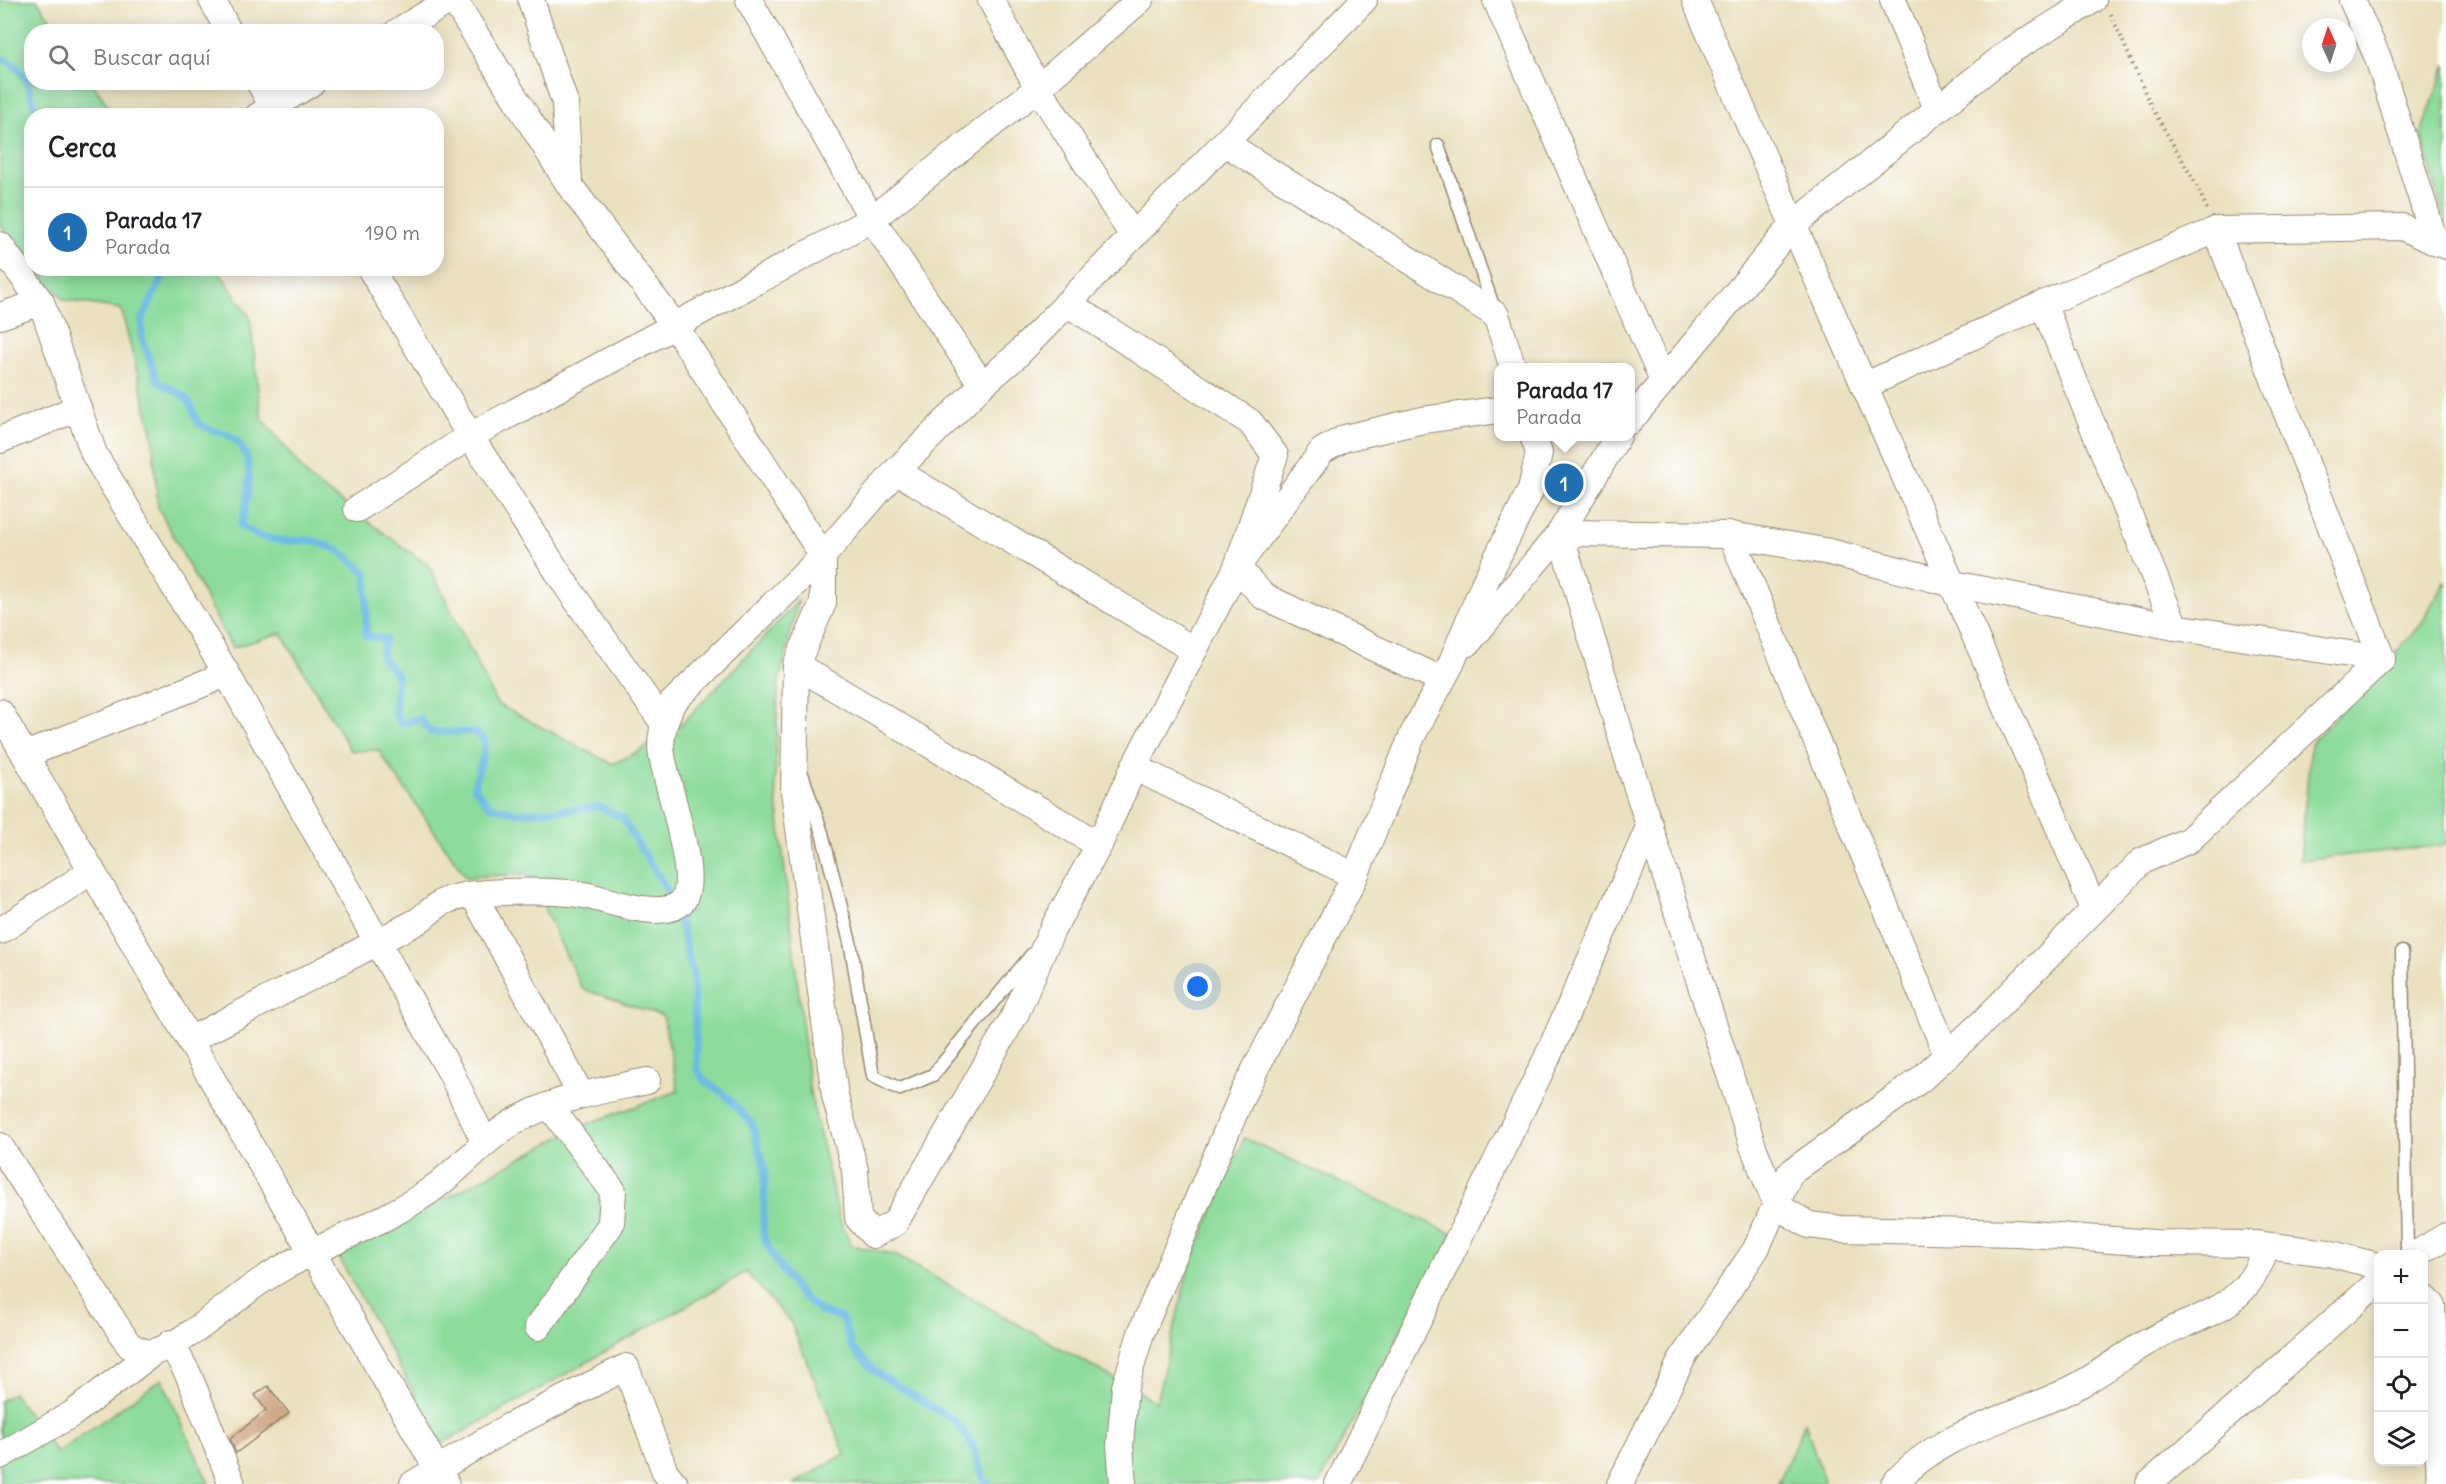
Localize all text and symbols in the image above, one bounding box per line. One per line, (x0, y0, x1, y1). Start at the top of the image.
north arrow (2302, 18, 2356, 72)
search box (24, 24, 444, 90)
icon: search (45, 41, 78, 74)
text: Buscar aquí (93, 43, 210, 71)
text: Cerca (48, 131, 117, 164)
text: Parada 17 (105, 206, 202, 234)
text: 1 (64, 220, 71, 245)
text: 190 m (365, 220, 420, 245)
text: Parada (105, 234, 170, 259)
popup (1494, 363, 1635, 441)
text: Parada 17 (1516, 376, 1613, 404)
text: Parada (1516, 404, 1582, 429)
pin: 1 (1544, 460, 1584, 506)
your location (1183, 972, 1212, 1001)
map controls (2374, 1250, 2428, 1466)
button: + (2374, 1250, 2428, 1304)
button: − (2374, 1304, 2428, 1358)
button: locate (2374, 1358, 2428, 1412)
button: layers (2374, 1412, 2428, 1466)

